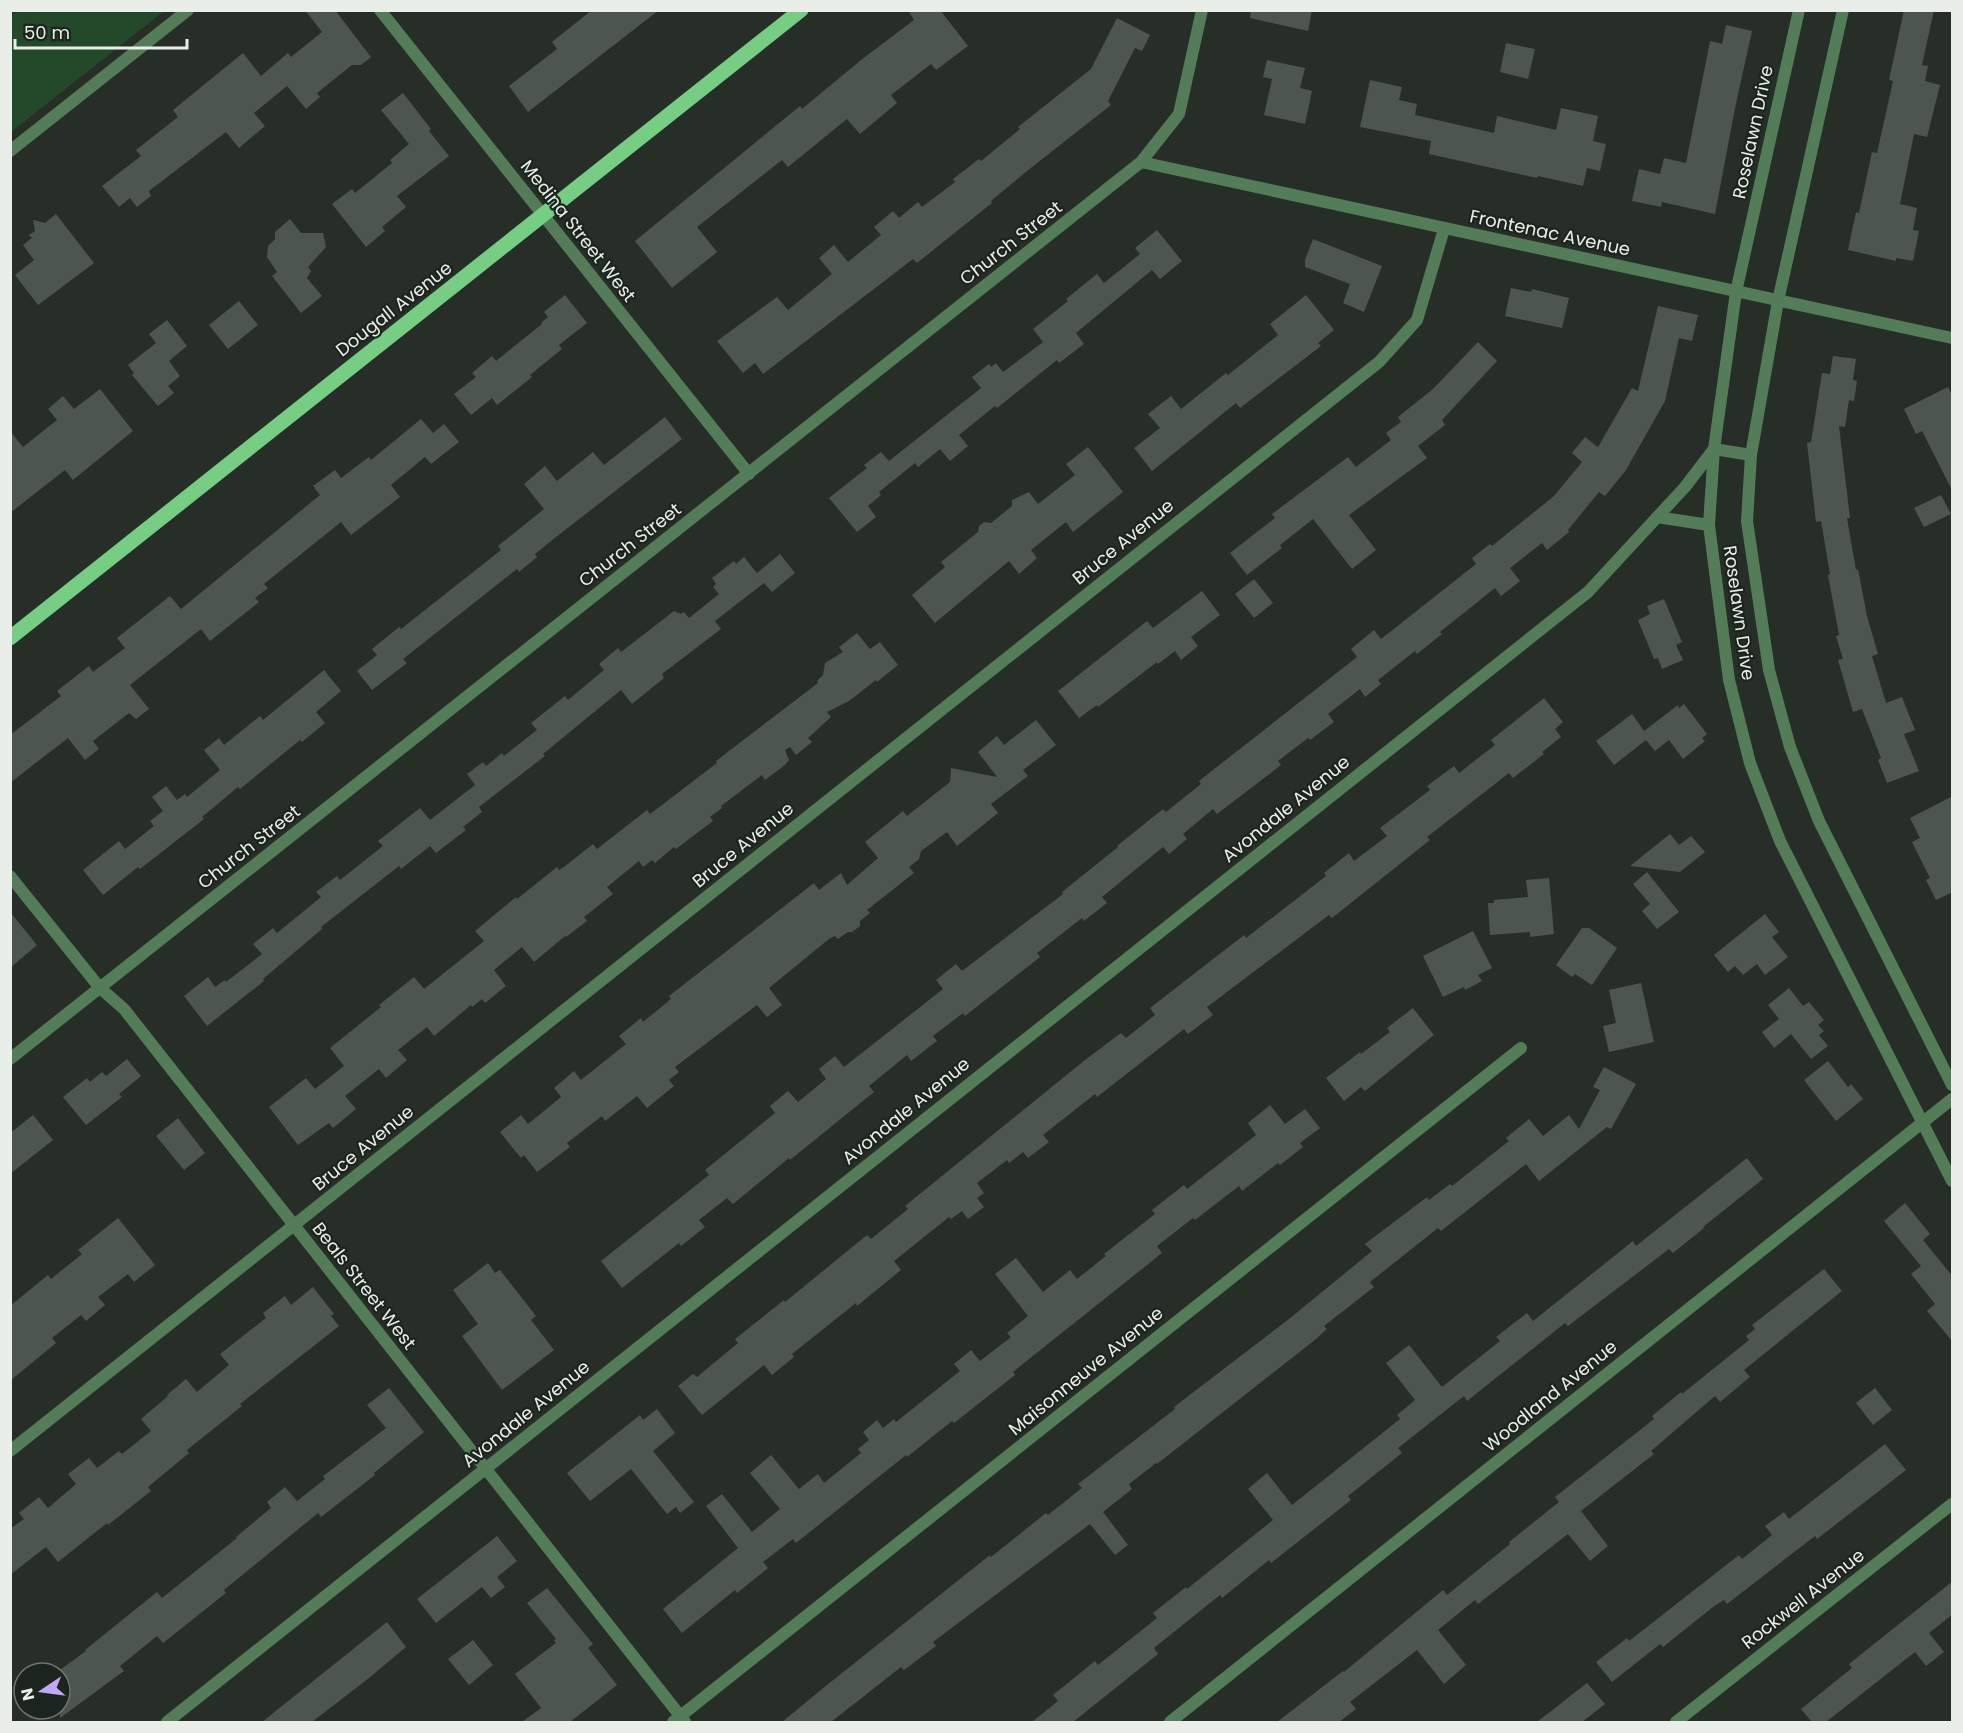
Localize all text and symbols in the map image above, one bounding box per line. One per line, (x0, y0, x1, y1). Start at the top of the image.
scale bar (15, 12, 188, 50)
text: 50 m (24, 20, 70, 45)
street label: Roselawn Drive (1726, 63, 1779, 201)
street label: Medina Street West (515, 154, 642, 307)
street label: Church Street (954, 195, 1067, 291)
street label: Frontenac Avenue (1468, 203, 1633, 262)
street label: Dougall Avenue (330, 255, 457, 362)
street label: Bruce Avenue (1067, 493, 1179, 590)
street label: Church Street (573, 497, 686, 593)
street label: Roselawn Drive (1718, 544, 1761, 682)
street label: Avondale Avenue (1217, 749, 1355, 868)
street label: Bruce Avenue (687, 796, 799, 893)
street label: Church Street (192, 799, 305, 895)
street label: Avondale Avenue (837, 1051, 975, 1170)
street label: Bruce Avenue (307, 1099, 419, 1196)
street label: Beals Street West (307, 1217, 422, 1355)
street label: Maisonneuve Avenue (1003, 1300, 1168, 1441)
street label: Woodland Avenue (1478, 1334, 1622, 1457)
street label: Avondale Avenue (457, 1354, 595, 1473)
street label: Rockwell Avenue (1736, 1543, 1869, 1655)
north arrow (12, 1661, 72, 1721)
text: N (15, 1686, 40, 1703)

